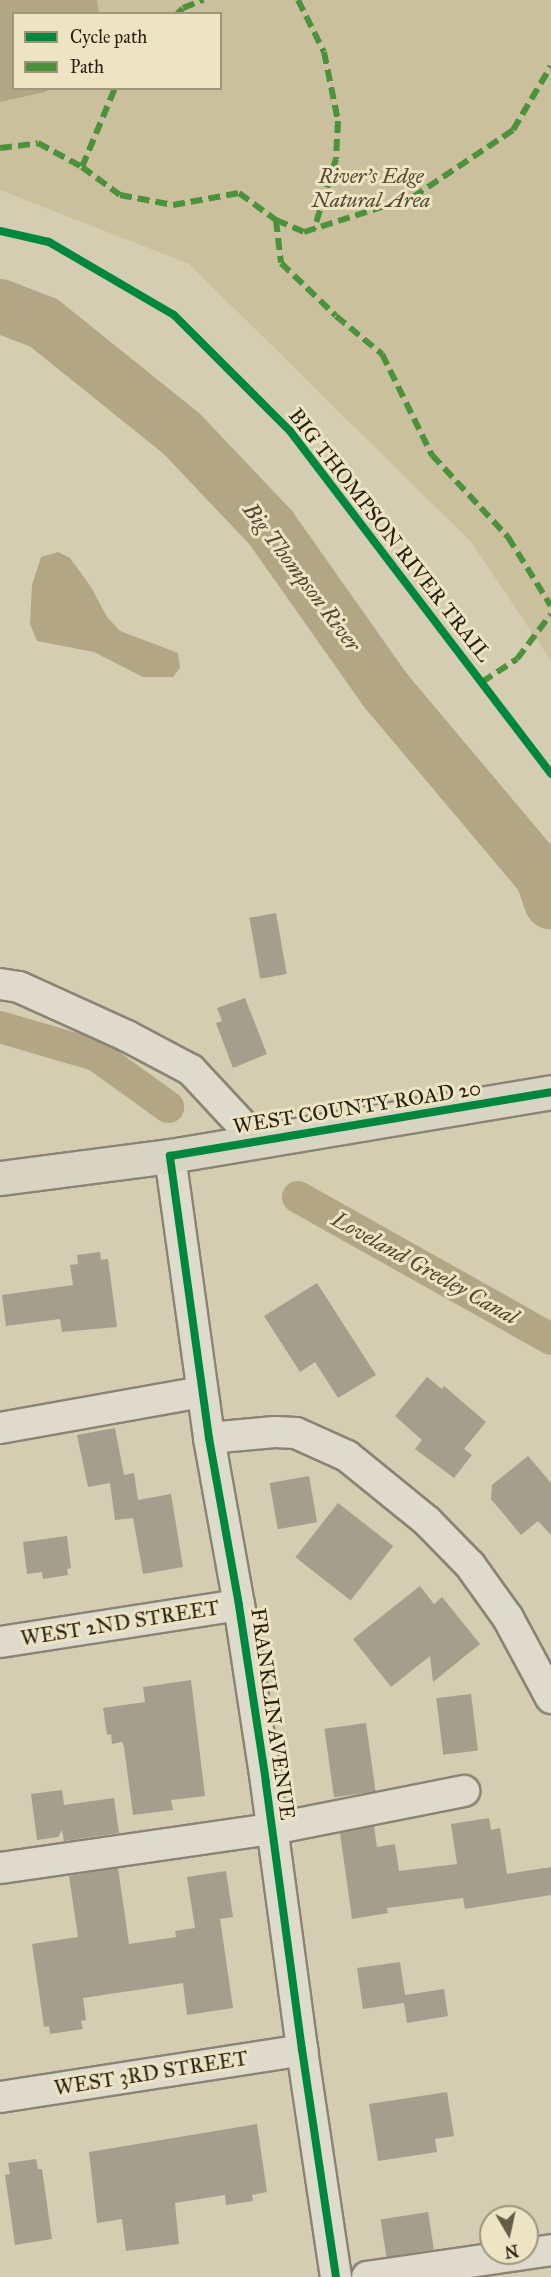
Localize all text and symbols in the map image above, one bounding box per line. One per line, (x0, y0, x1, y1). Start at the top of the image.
legend (12, 12, 222, 90)
text: Cycle path (70, 26, 147, 48)
text: Path (70, 56, 104, 78)
park label: River's Edge Natural Area (312, 163, 430, 213)
street label: BIG THOMPSON RIVER TRAIL (283, 403, 497, 667)
water label: Big Thompson River (237, 497, 367, 657)
street label: WEST COUNTY ROAD 20 (231, 1075, 483, 1139)
water label: Loveland Greeley Canal (327, 1206, 523, 1330)
street label: WEST 2ND STREET (19, 1595, 221, 1651)
street label: FRANKLIN AVENUE (246, 1606, 300, 1822)
street label: WEST 3RD STREET (52, 2045, 250, 2101)
north arrow (479, 2205, 539, 2265)
text: N (503, 2241, 520, 2262)

